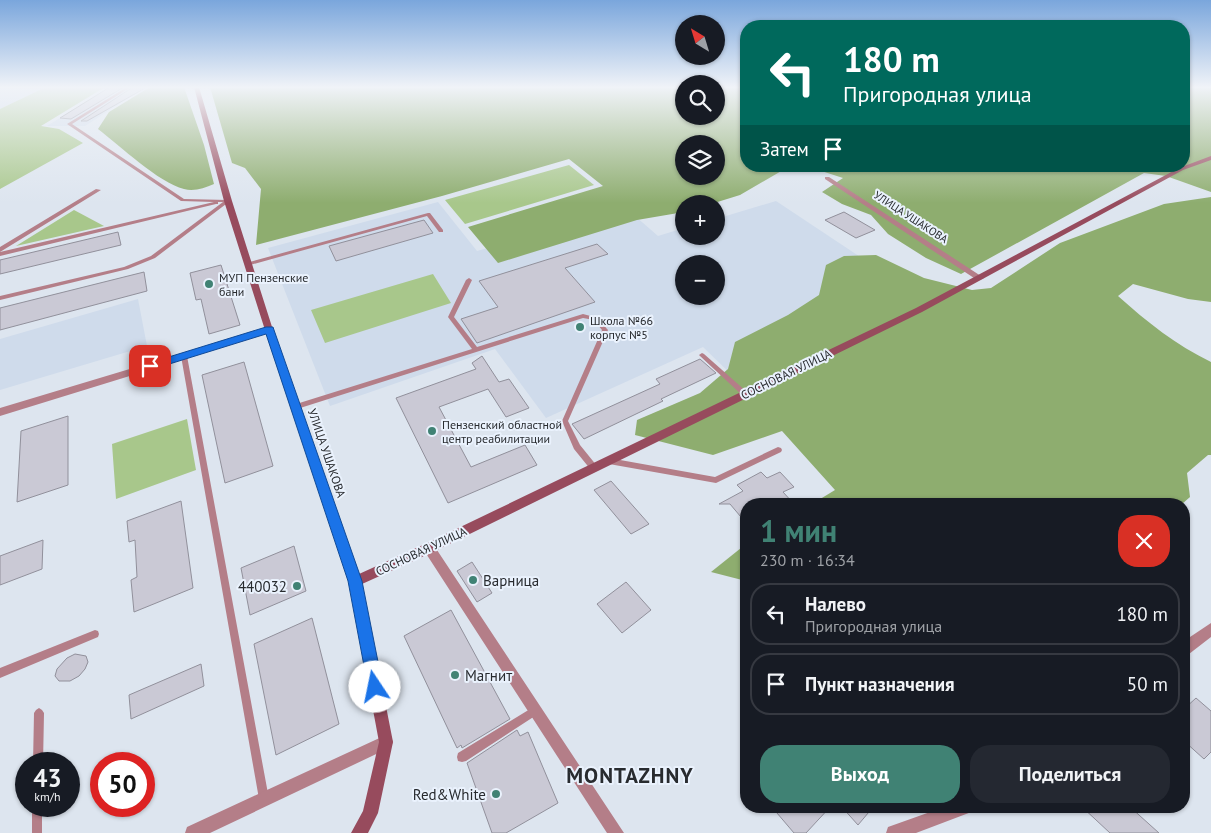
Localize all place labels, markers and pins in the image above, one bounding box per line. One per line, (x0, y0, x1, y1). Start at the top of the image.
place label: МУП Пензенские бани (219, 270, 308, 299)
marker: МУП Пензенские бани (203, 278, 215, 290)
place label: Школа №66 корпус №5 (590, 313, 653, 342)
marker: Школа №66 корпус №5 (574, 321, 586, 333)
pin (129, 345, 171, 387)
place label: Пензенский областной центр реабилитации (442, 417, 562, 446)
marker: Пензенский областной центр реабилитации (426, 425, 438, 437)
place label: Варница (483, 571, 539, 590)
marker: Варница (467, 574, 479, 586)
place label: 440032 (238, 577, 287, 596)
marker: 440032 (291, 580, 303, 592)
place label: Магнит (465, 666, 512, 685)
marker: Магнит (449, 669, 461, 681)
place label: Red&White (413, 785, 486, 804)
marker: Red&White (490, 788, 502, 800)

